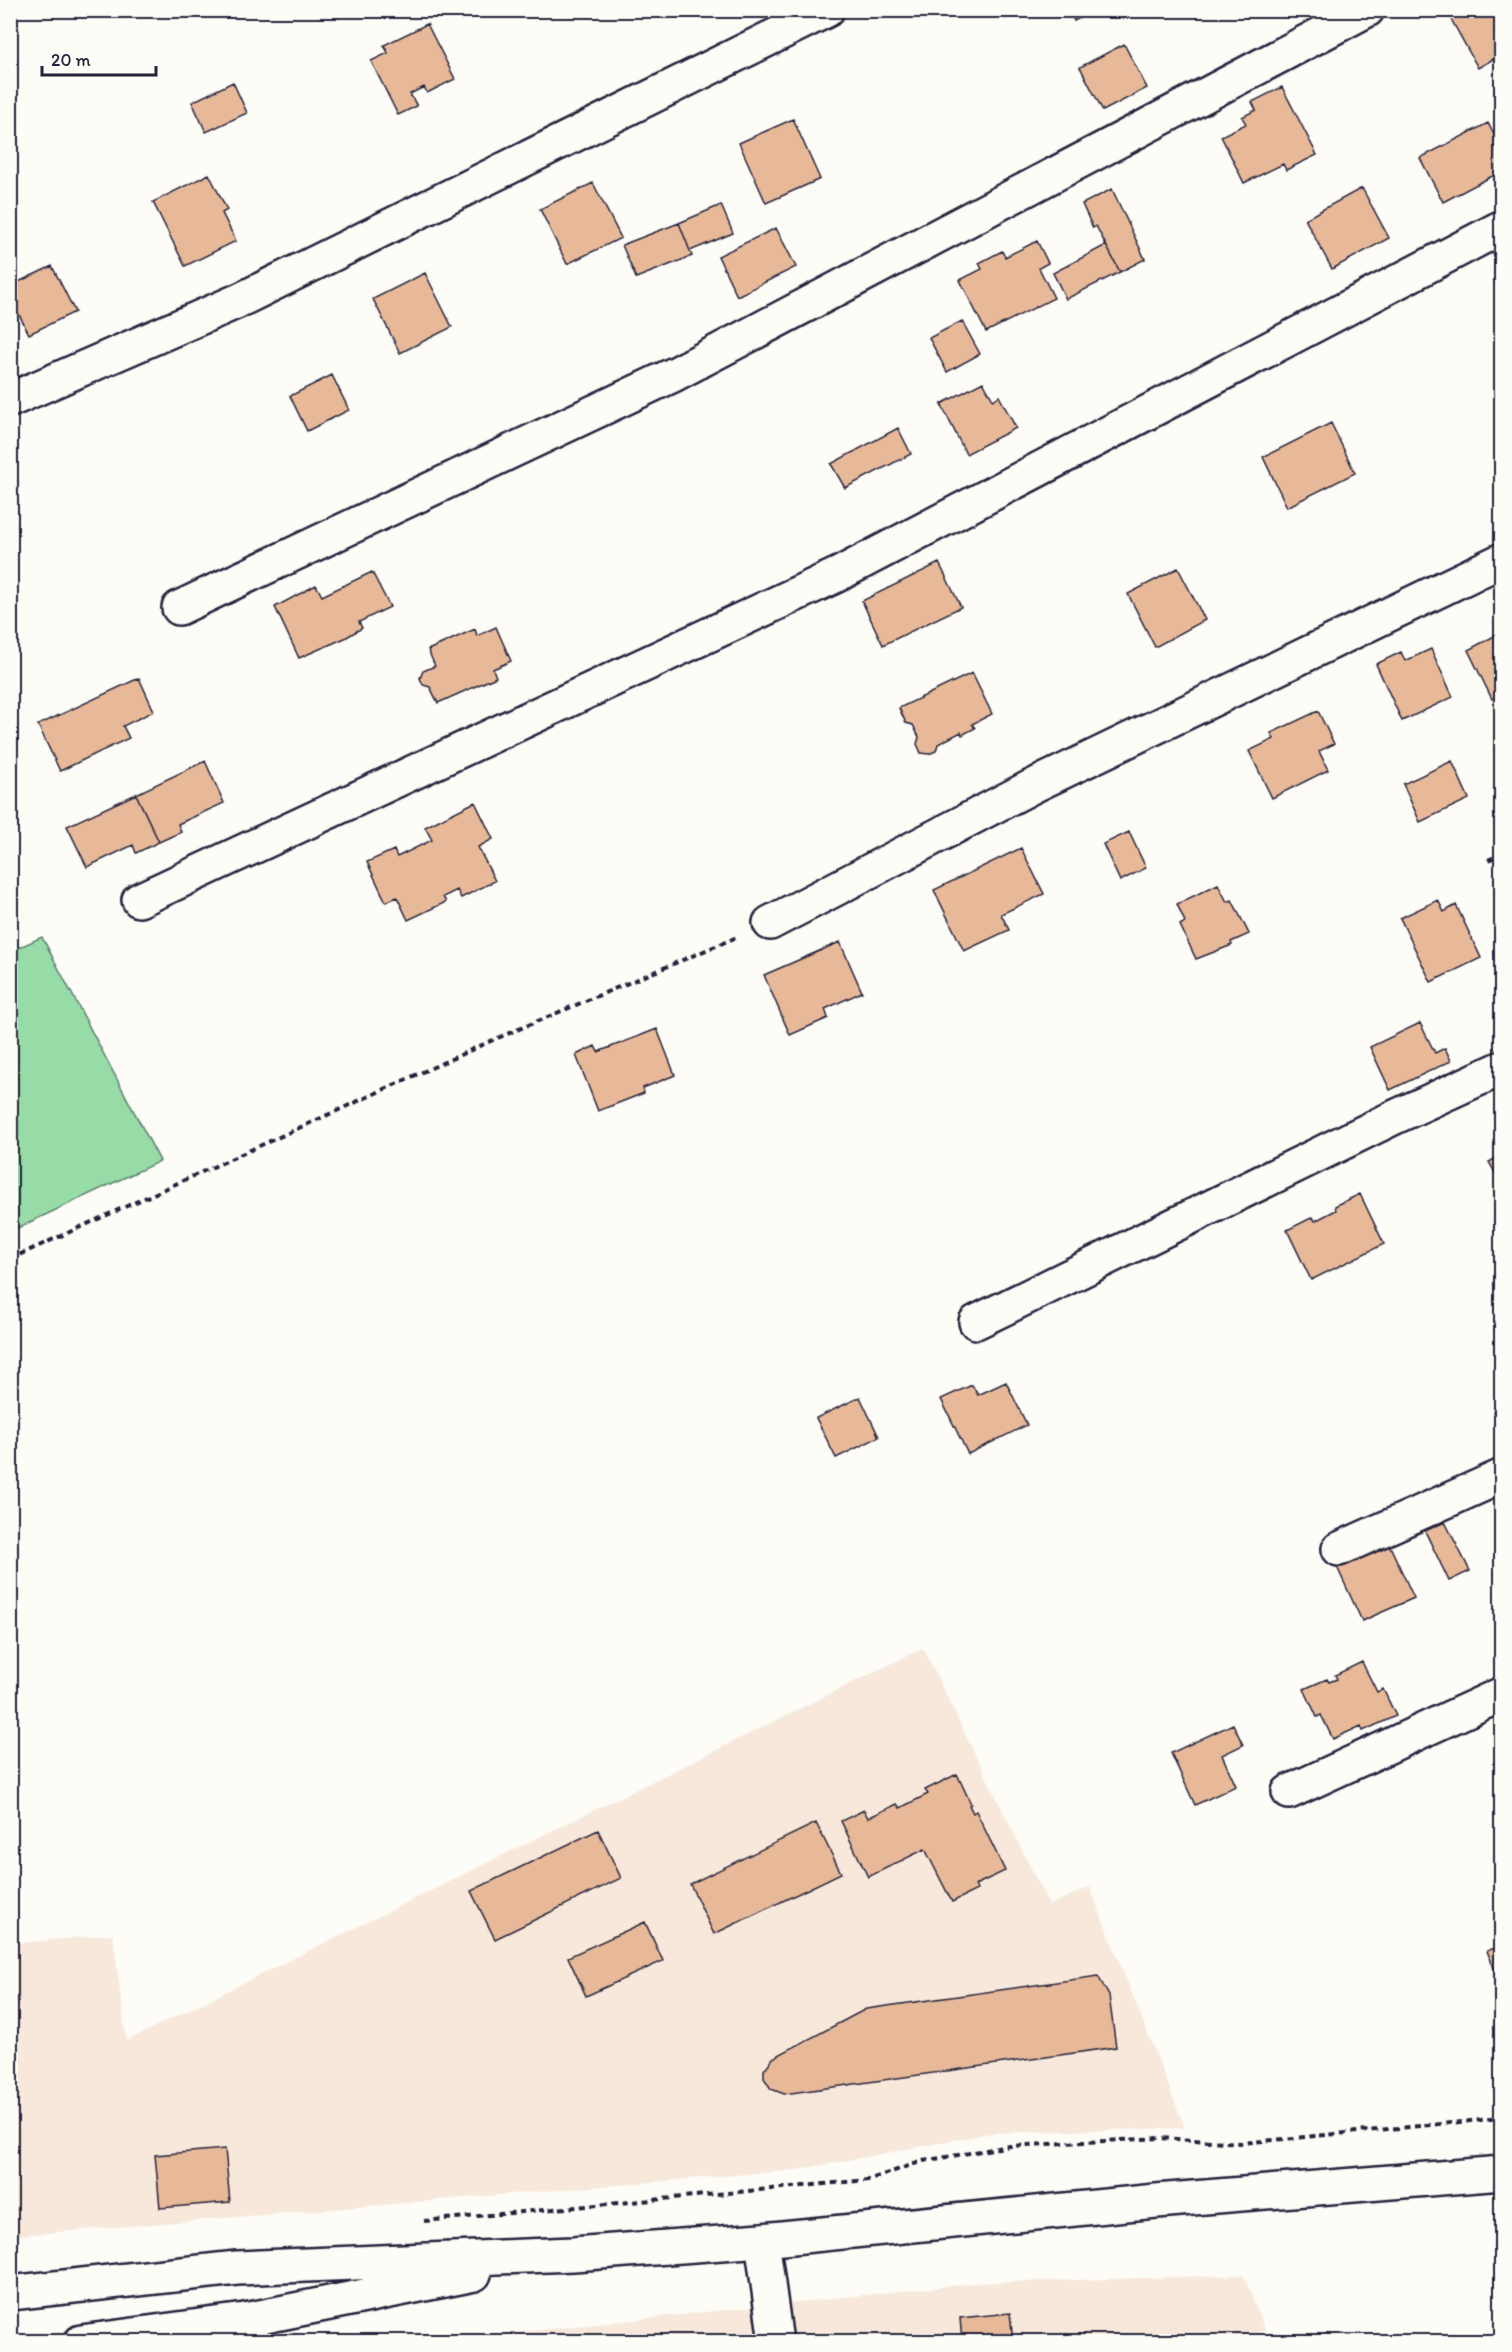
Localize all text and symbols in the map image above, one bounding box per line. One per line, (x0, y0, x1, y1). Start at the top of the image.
scale bar (42, 39, 156, 77)
text: 20 m (51, 49, 91, 71)

